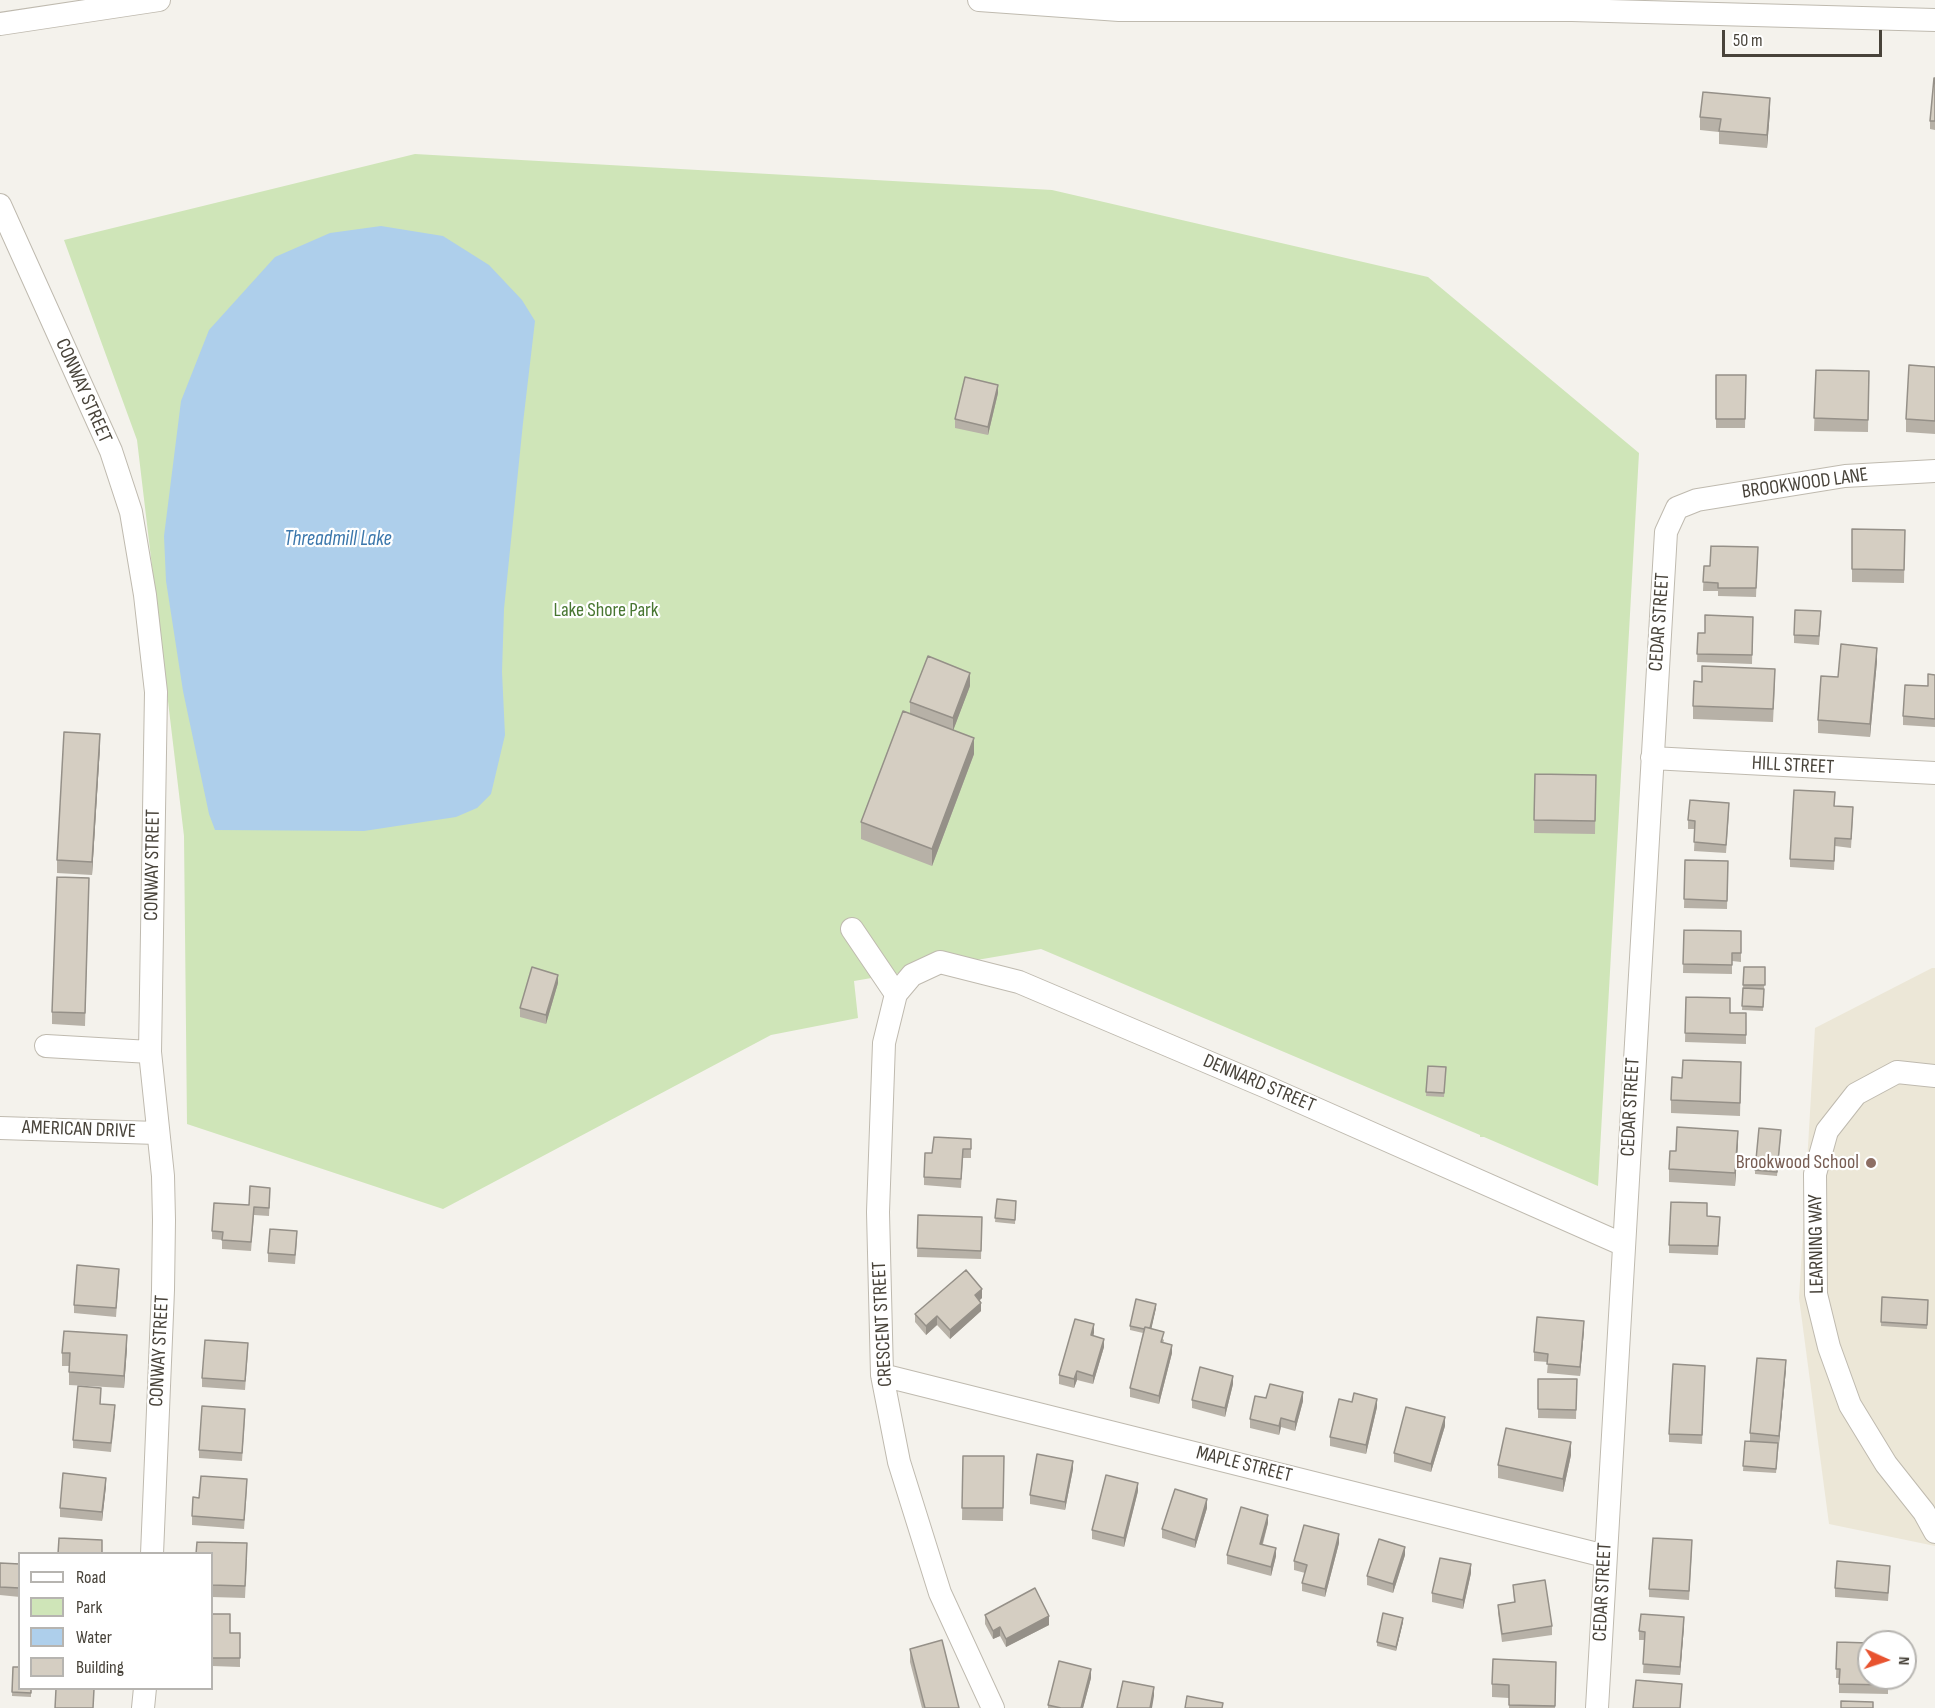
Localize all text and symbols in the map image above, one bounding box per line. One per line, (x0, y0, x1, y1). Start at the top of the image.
scale bar (1725, 18, 1886, 56)
text: 50 m (1733, 30, 1763, 51)
street label: CONWAY STREET (49, 335, 117, 447)
street label: BROOKWOOD LANE (1740, 463, 1870, 505)
water label: Threadmill Lake (284, 527, 392, 553)
street label: CEDAR STREET (1645, 572, 1675, 672)
park label: Lake Shore Park (554, 599, 658, 623)
street label: HILL STREET (1751, 752, 1835, 780)
street label: CONWAY STREET (140, 809, 166, 921)
street label: DENNARD STREET (1199, 1050, 1319, 1118)
street label: CEDAR STREET (1616, 1057, 1646, 1157)
street label: AMERICAN DRIVE (22, 1116, 136, 1144)
place label: Brookwood School (1736, 1151, 1859, 1175)
marker: Brookwood School (1864, 1156, 1878, 1170)
street label: LEARNING WAY (1804, 1194, 1830, 1294)
street label: CRESCENT STREET (868, 1261, 898, 1387)
street label: CONWAY STREET (145, 1295, 175, 1407)
street label: MAPLE STREET (1194, 1441, 1294, 1489)
street label: CEDAR STREET (1588, 1542, 1618, 1642)
legend (18, 1552, 213, 1690)
text: Road (76, 1567, 106, 1588)
text: Park (76, 1597, 102, 1618)
text: Water (76, 1627, 112, 1648)
north arrow (1857, 1630, 1917, 1690)
text: N (1894, 1656, 1913, 1666)
text: Building (76, 1657, 124, 1678)

